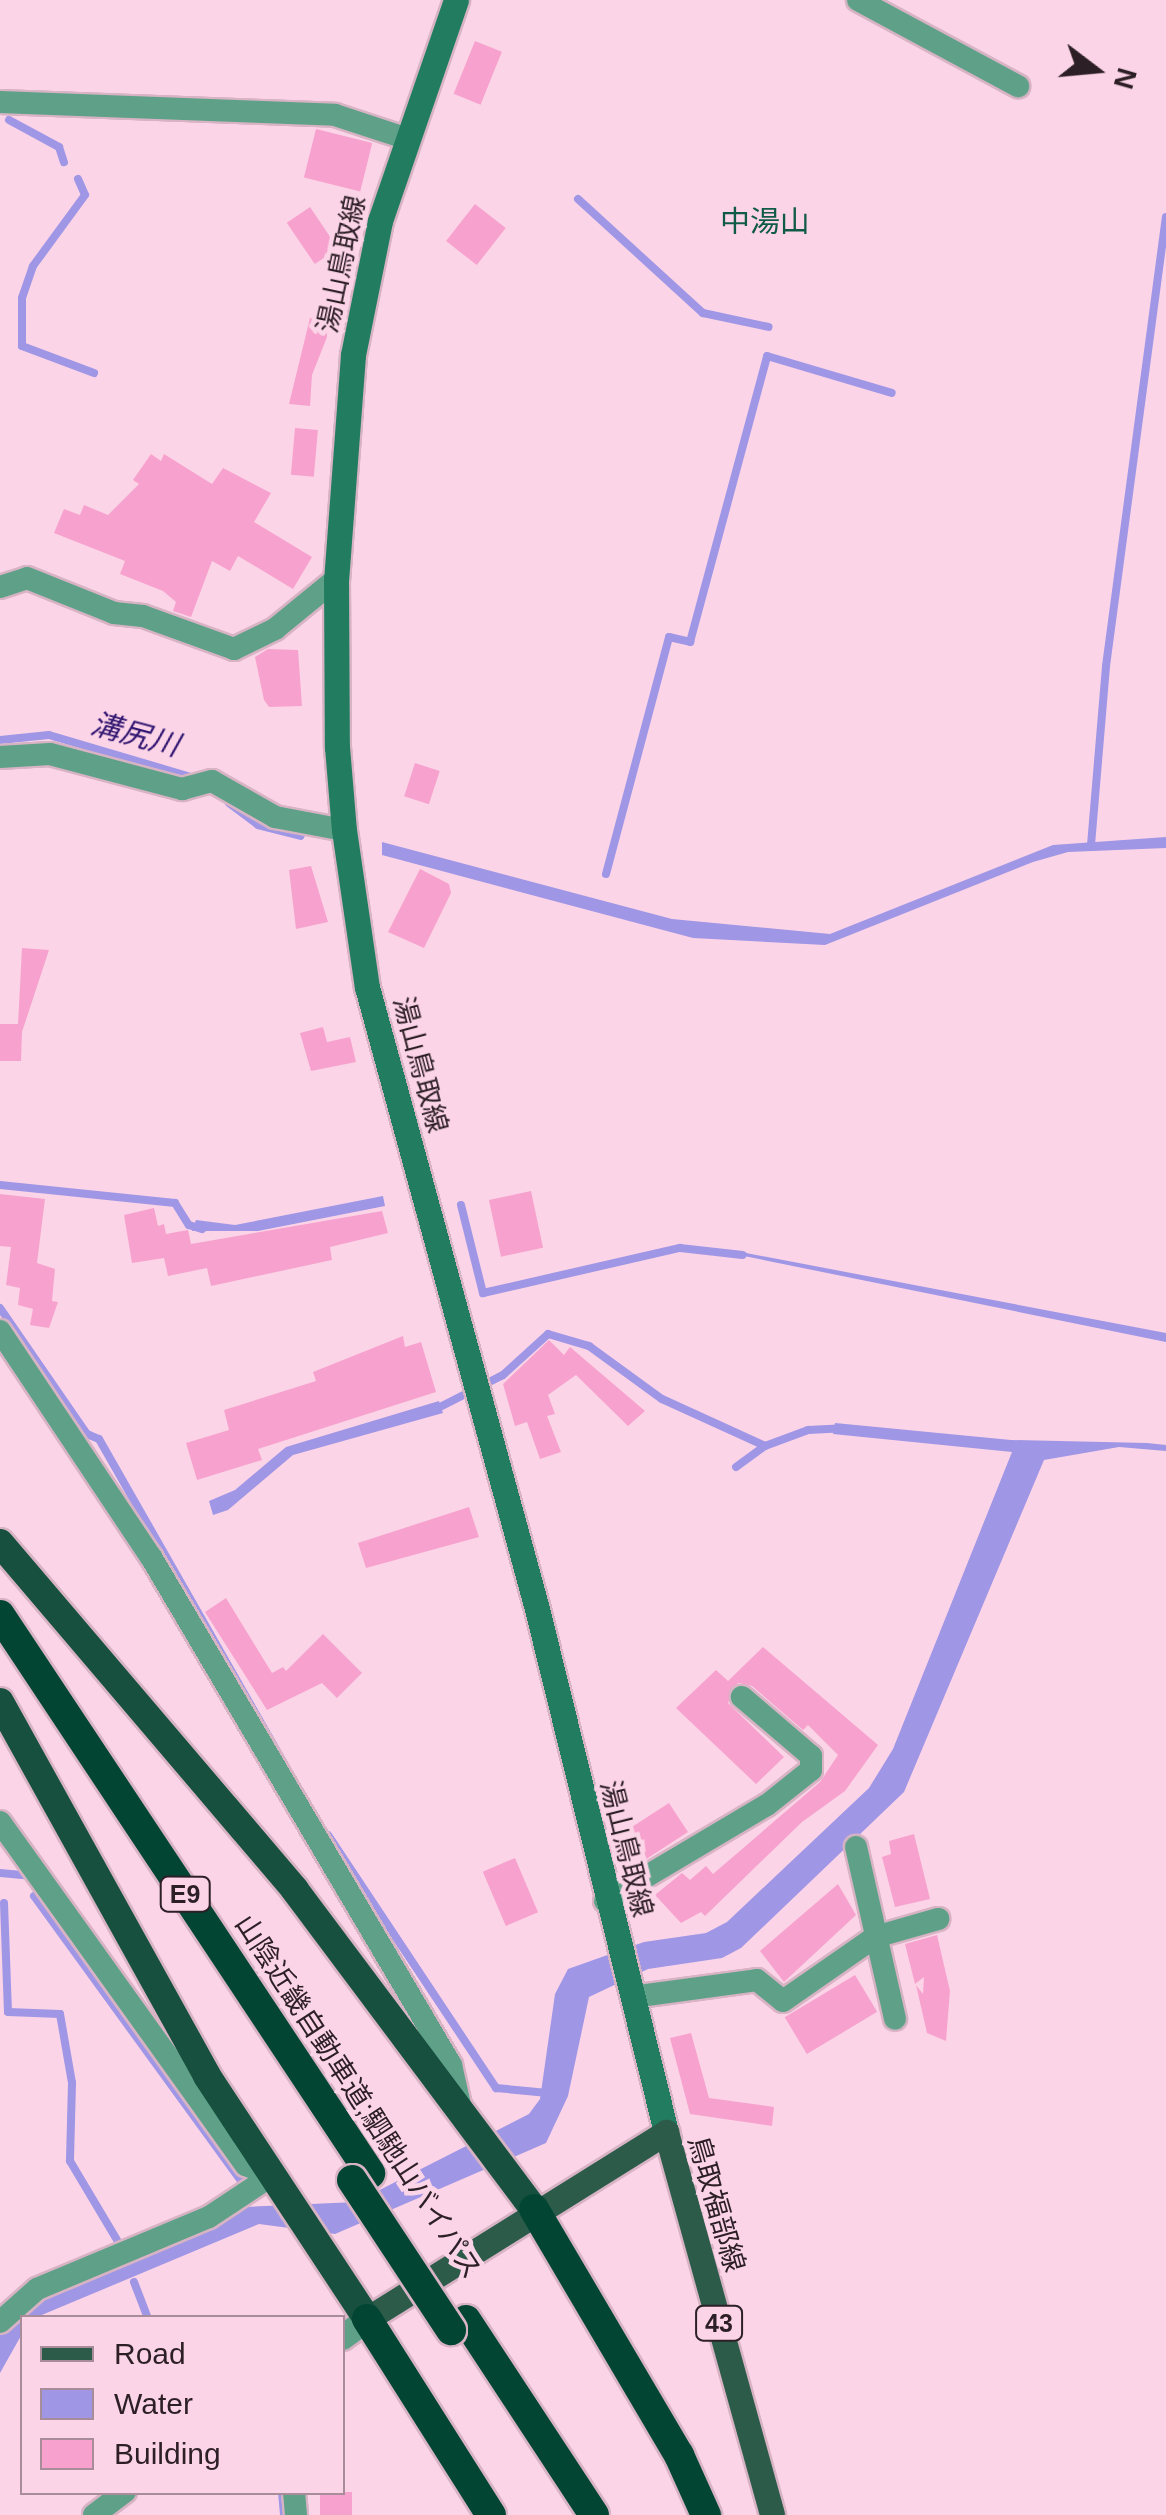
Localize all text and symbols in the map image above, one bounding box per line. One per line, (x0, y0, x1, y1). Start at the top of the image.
north arrow (1046, 20, 1146, 120)
text: N (1108, 64, 1143, 92)
street label: 湯山鳥取線 (311, 192, 373, 336)
district label: 中湯山 (720, 204, 810, 240)
water label: 溝尻川 (87, 706, 183, 764)
street label: 湯山鳥取線 (386, 993, 454, 1137)
street label: 湯山鳥取線 (593, 1777, 659, 1921)
road number: E9 (158, 1874, 212, 1914)
street label: 山陰近畿自動車道;駟馳山バイパス (227, 1908, 489, 2286)
street label: 鳥取福部線 (681, 2132, 751, 2276)
road number: 43 (694, 2303, 744, 2343)
legend (20, 2315, 345, 2495)
text: Road (114, 2337, 186, 2370)
text: Water (114, 2387, 193, 2420)
text: Building (114, 2437, 221, 2470)

